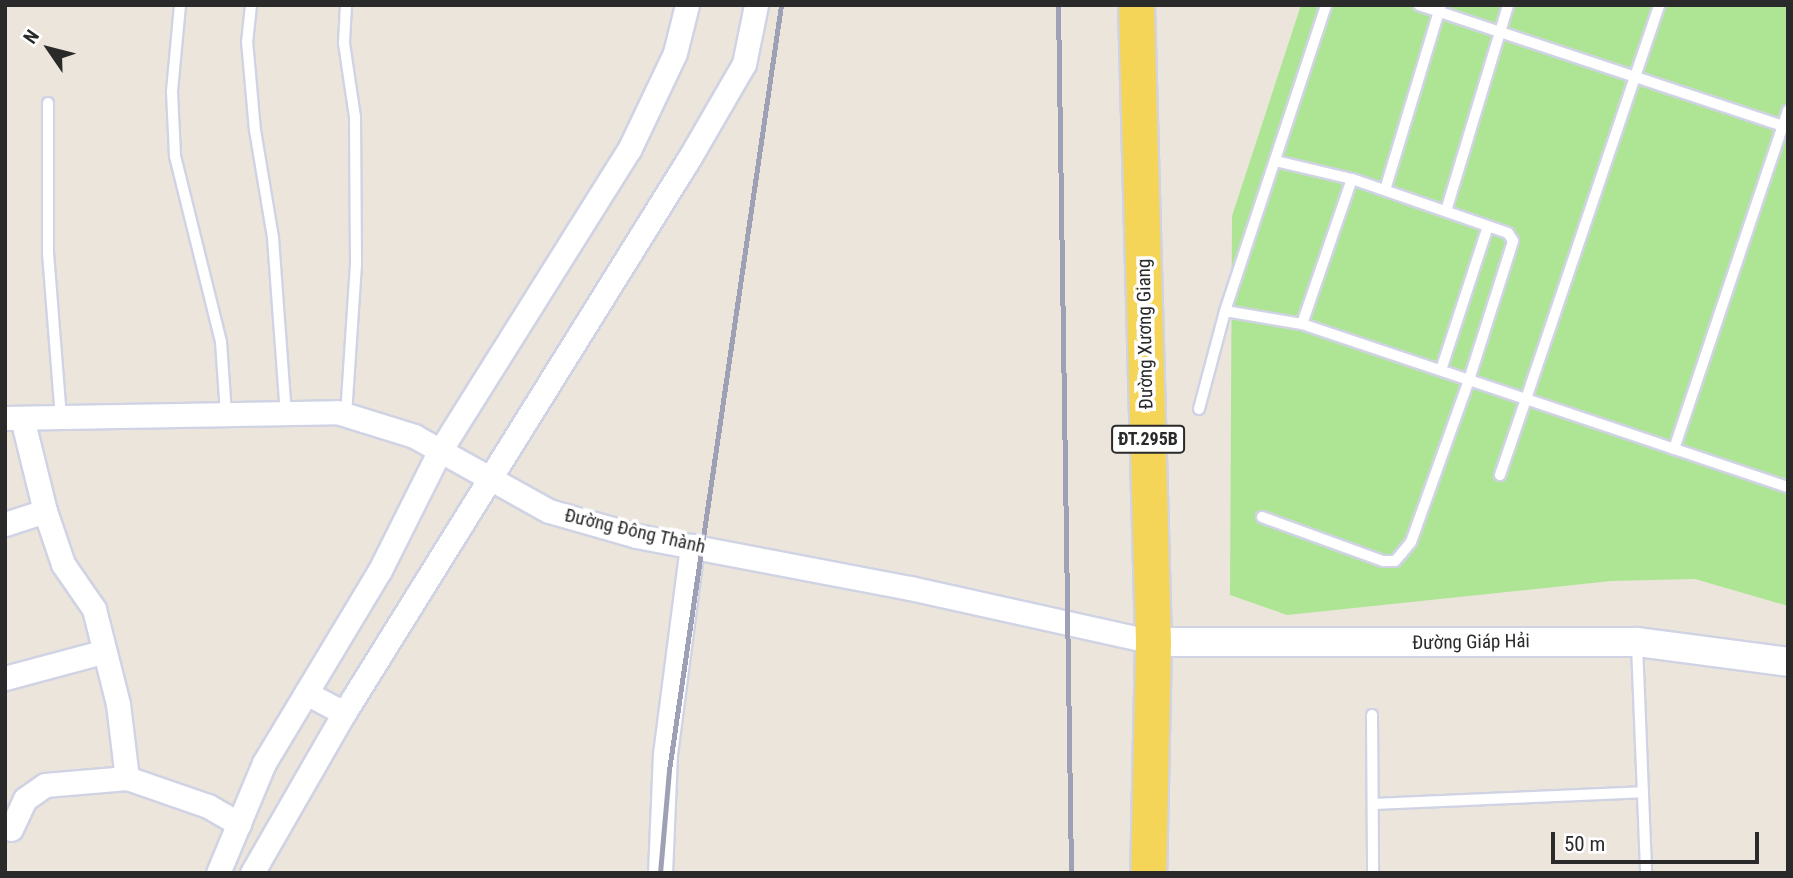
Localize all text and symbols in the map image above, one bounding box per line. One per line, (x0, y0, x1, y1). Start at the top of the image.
north arrow (14, 14, 84, 84)
text: N (19, 25, 44, 48)
street label: Đường Xương Giang (1132, 259, 1158, 409)
road number: ĐT.295B (1110, 424, 1186, 454)
street label: Đường Đông Thành (562, 504, 708, 558)
street label: Đường Giáp Hải (1412, 630, 1530, 654)
scale bar (1555, 818, 1763, 862)
text: 50 m (1564, 832, 1605, 856)

